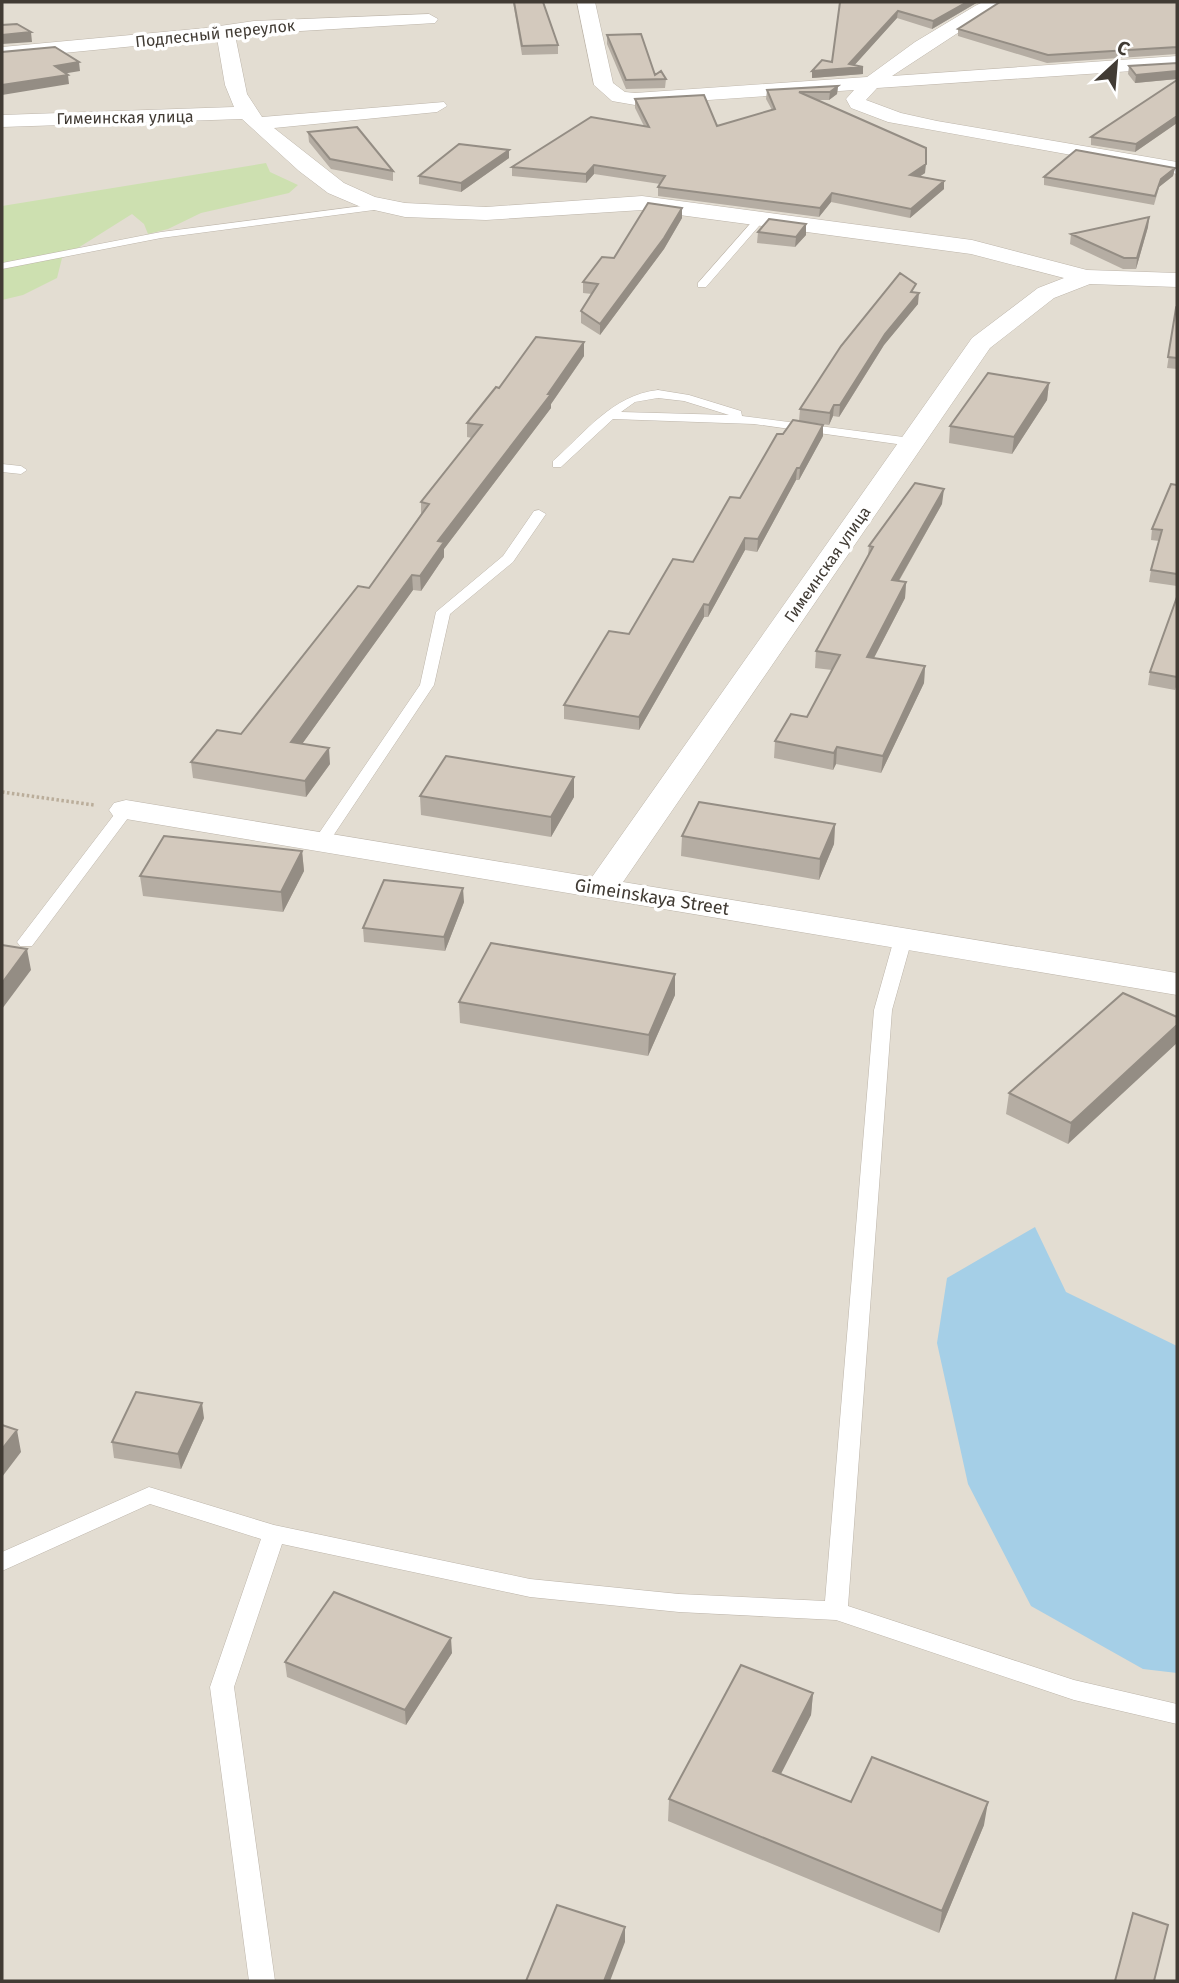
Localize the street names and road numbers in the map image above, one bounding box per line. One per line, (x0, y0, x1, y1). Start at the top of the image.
street label: Подлесный переулок (134, 16, 297, 51)
street label: Гимеинская улица (56, 107, 194, 128)
street label: Гимеинская улица (780, 503, 874, 626)
street label: Gimeinskaya Street (573, 874, 731, 920)

